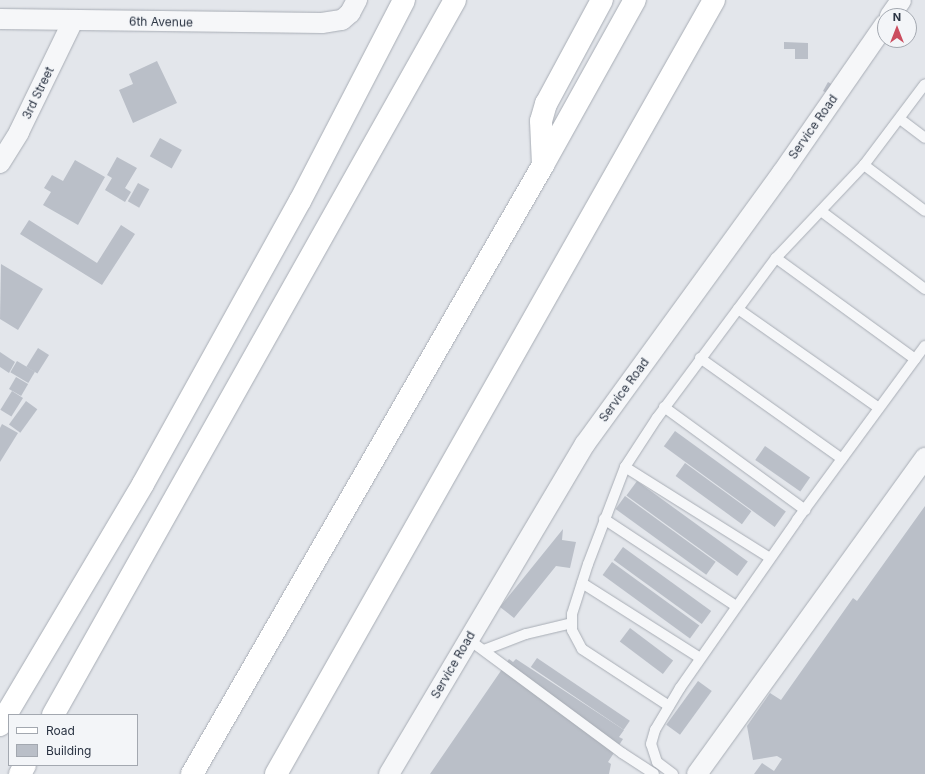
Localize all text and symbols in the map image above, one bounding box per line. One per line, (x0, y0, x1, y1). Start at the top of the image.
north arrow (877, 8, 917, 48)
text: N (893, 10, 901, 24)
street label: 6th Avenue (129, 14, 193, 30)
street label: 3rd Street (19, 65, 57, 121)
street label: Service Road (786, 92, 840, 162)
street label: Service Road (596, 355, 652, 425)
street label: Service Road (428, 629, 478, 701)
legend (8, 714, 138, 766)
text: Road (46, 723, 75, 738)
text: Building (46, 743, 91, 758)

